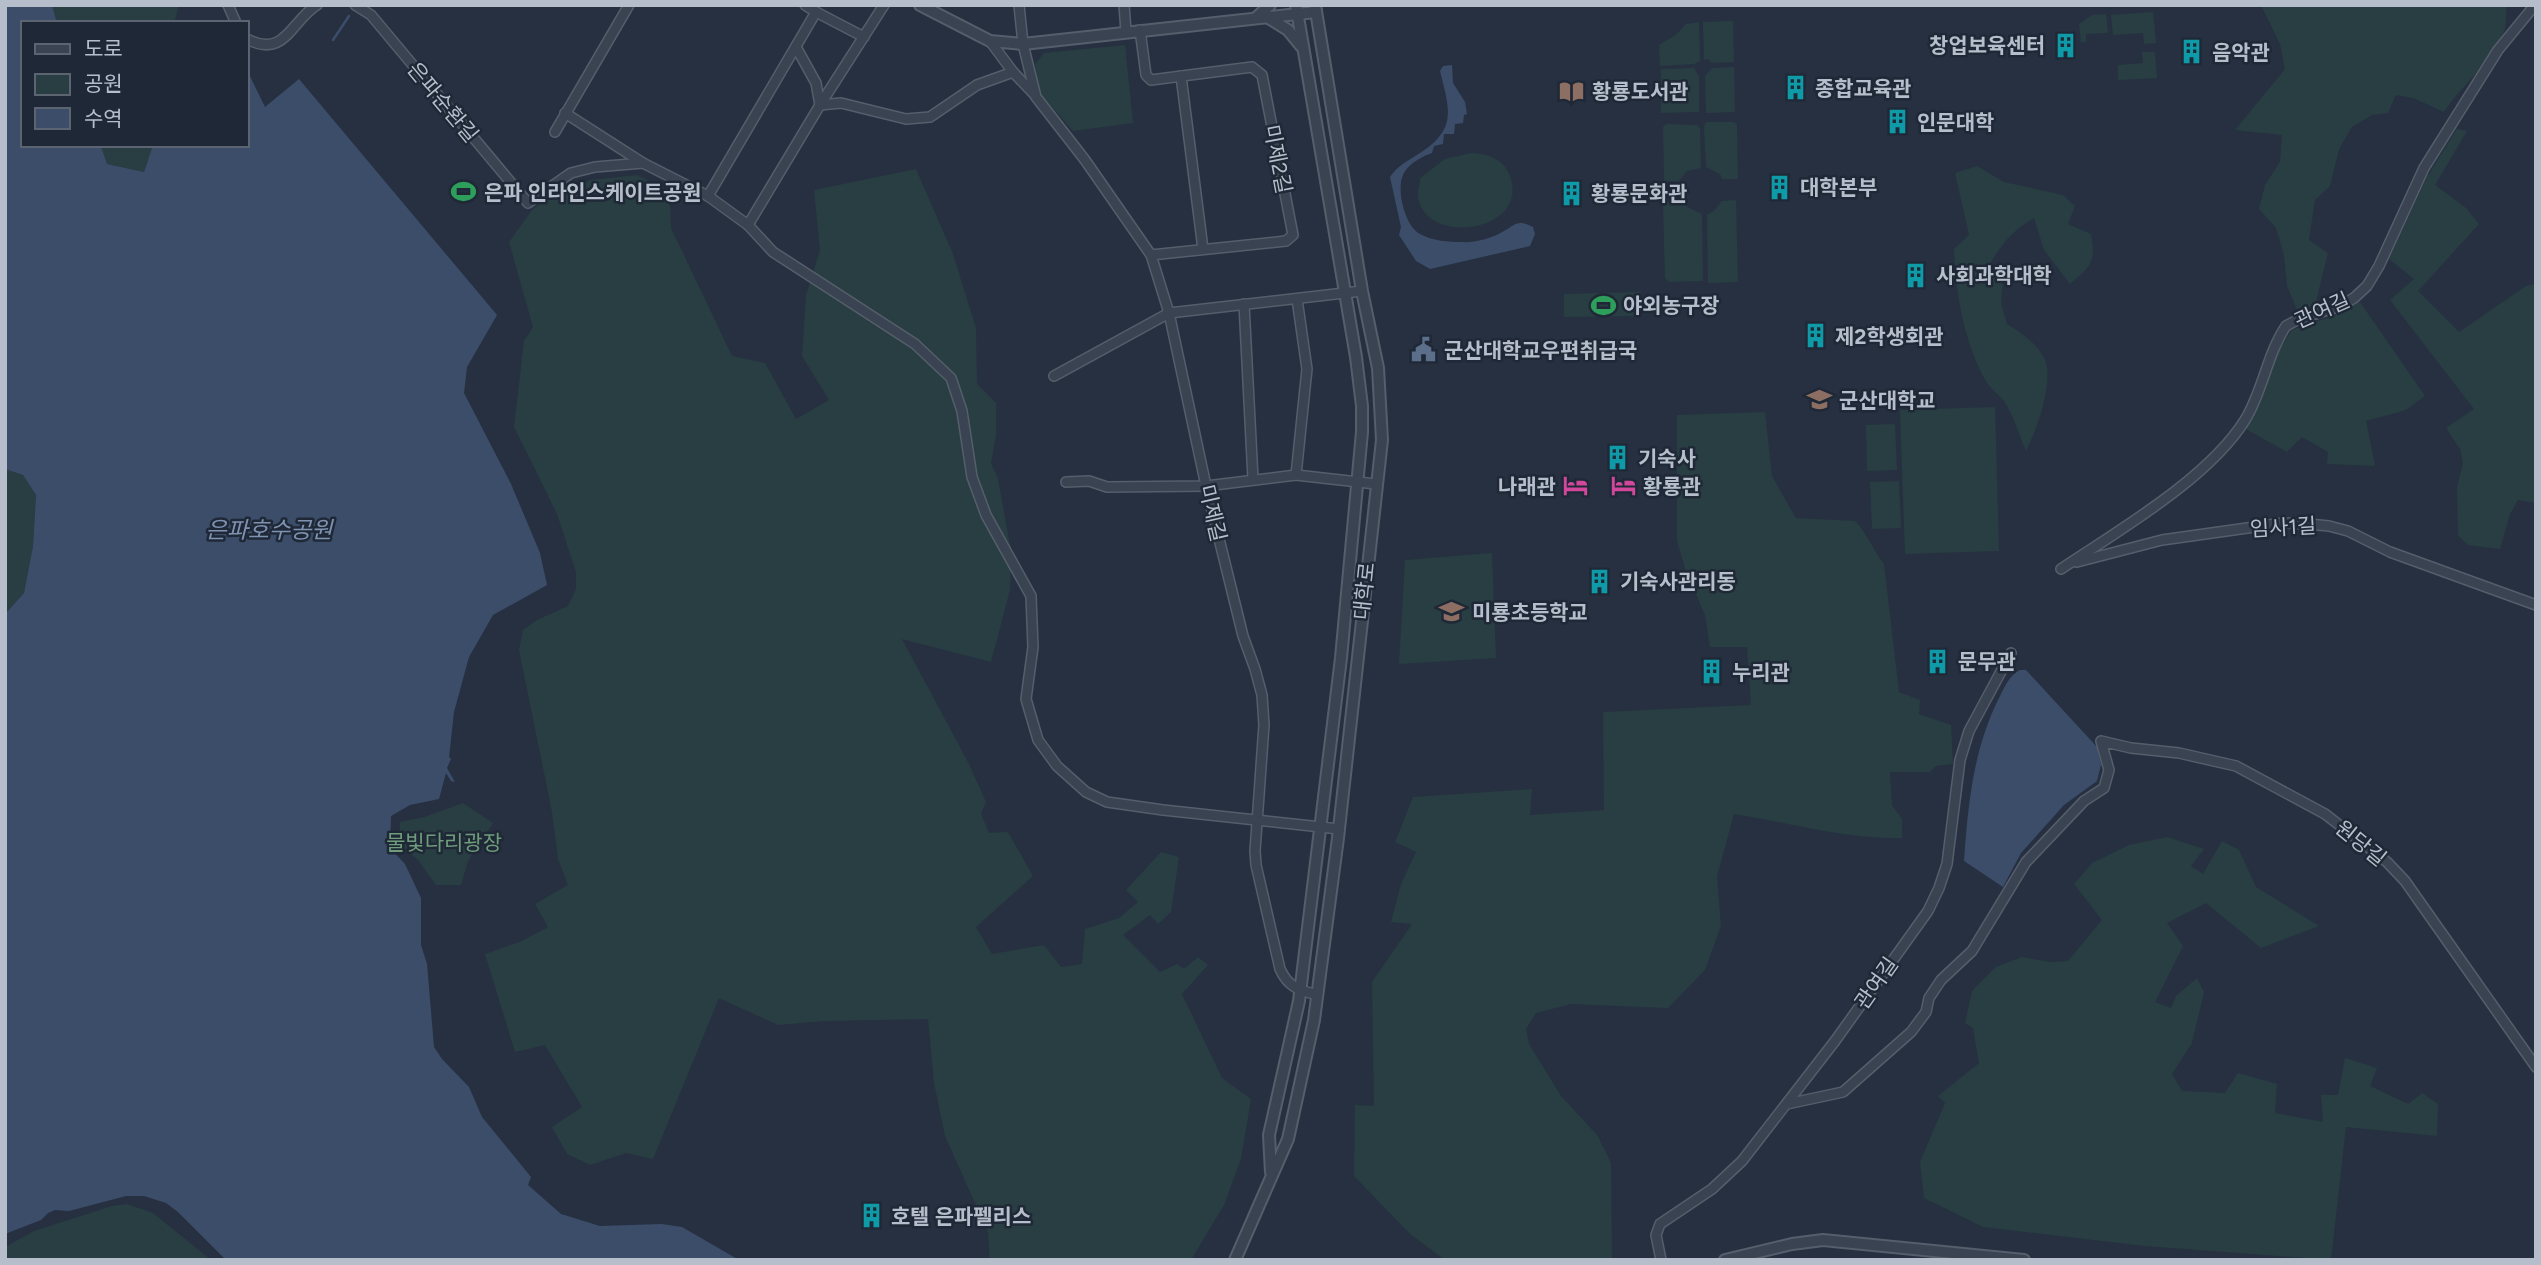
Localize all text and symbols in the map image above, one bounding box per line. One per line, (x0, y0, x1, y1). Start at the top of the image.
legend (21, 21, 248, 147)
building icon: 창업보육센터 (2051, 31, 2079, 59)
place label: 창업보육센터 (1929, 33, 2045, 58)
text: 도로 (84, 36, 123, 61)
building icon: 음악관 (2178, 38, 2206, 66)
place label: 음악관 (2212, 40, 2270, 65)
street label: 은파순환길 (402, 57, 484, 147)
text: 공원 (84, 71, 123, 96)
building icon: 종합교육관 (1781, 74, 1809, 102)
place label: 종합교육관 (1815, 76, 1912, 101)
library icon: 황룡도서관 (1558, 77, 1586, 105)
place label: 황룡도서관 (1592, 79, 1689, 104)
text: 수역 (84, 106, 123, 131)
building icon: 인문대학 (1883, 108, 1911, 136)
place label: 인문대학 (1917, 110, 1994, 135)
street label: 미제2길 (1259, 122, 1297, 196)
building icon: 대학본부 (1766, 173, 1794, 201)
place label: 대학본부 (1800, 175, 1877, 200)
sports icon: 은파 인라인스케이트공원 (450, 178, 478, 206)
building icon: 황룡문화관 (1557, 179, 1585, 207)
place label: 은파 인라인스케이트공원 (484, 180, 702, 205)
place label: 황룡문화관 (1591, 181, 1688, 206)
building icon: 사회과학대학 (1902, 261, 1930, 289)
place label: 사회과학대학 (1936, 263, 2052, 288)
street label: 관여길 (2290, 287, 2354, 333)
sports icon: 야외농구장 (1589, 291, 1617, 319)
place label: 야외농구장 (1623, 293, 1720, 318)
building icon: 제2학생회관 (1801, 322, 1829, 350)
place label: 제2학생회관 (1835, 324, 1944, 349)
public building icon: 군산대학교우편취급국 (1410, 336, 1438, 364)
place label: 군산대학교우편취급국 (1444, 338, 1637, 363)
school or university icon: 군산대학교 (1805, 386, 1833, 414)
place label: 군산대학교 (1839, 388, 1936, 413)
building icon: 기숙사 (1604, 444, 1632, 472)
place label: 기숙사 (1638, 446, 1696, 471)
hotel icon: 나래관 (1562, 472, 1590, 500)
hotel icon: 황룡관 (1609, 472, 1637, 500)
place label: 나래관 (1498, 474, 1556, 499)
place label: 황룡관 (1643, 474, 1701, 499)
street label: 미제길 (1194, 482, 1232, 544)
street label: 임사1길 (2249, 513, 2317, 541)
water label: 은파호수공원 (206, 516, 334, 544)
street label: 대학로 (1349, 561, 1379, 621)
building icon: 기숙사관리동 (1586, 567, 1614, 595)
place label: 기숙사관리동 (1620, 569, 1736, 594)
school or university icon: 미룡초등학교 (1438, 598, 1466, 626)
place label: 미룡초등학교 (1472, 600, 1588, 625)
building icon: 문무관 (1924, 647, 1952, 675)
place label: 문무관 (1958, 649, 2016, 674)
building icon: 누리관 (1698, 658, 1726, 686)
place label: 누리관 (1732, 660, 1790, 685)
street label: 원당길 (2331, 815, 2391, 871)
park label: 물빛다리광장 (386, 830, 502, 855)
street label: 관여길 (1849, 952, 1903, 1014)
building icon: 호텔 은파펠리스 (857, 1202, 885, 1230)
place label: 호텔 은파펠리스 (891, 1204, 1031, 1229)

